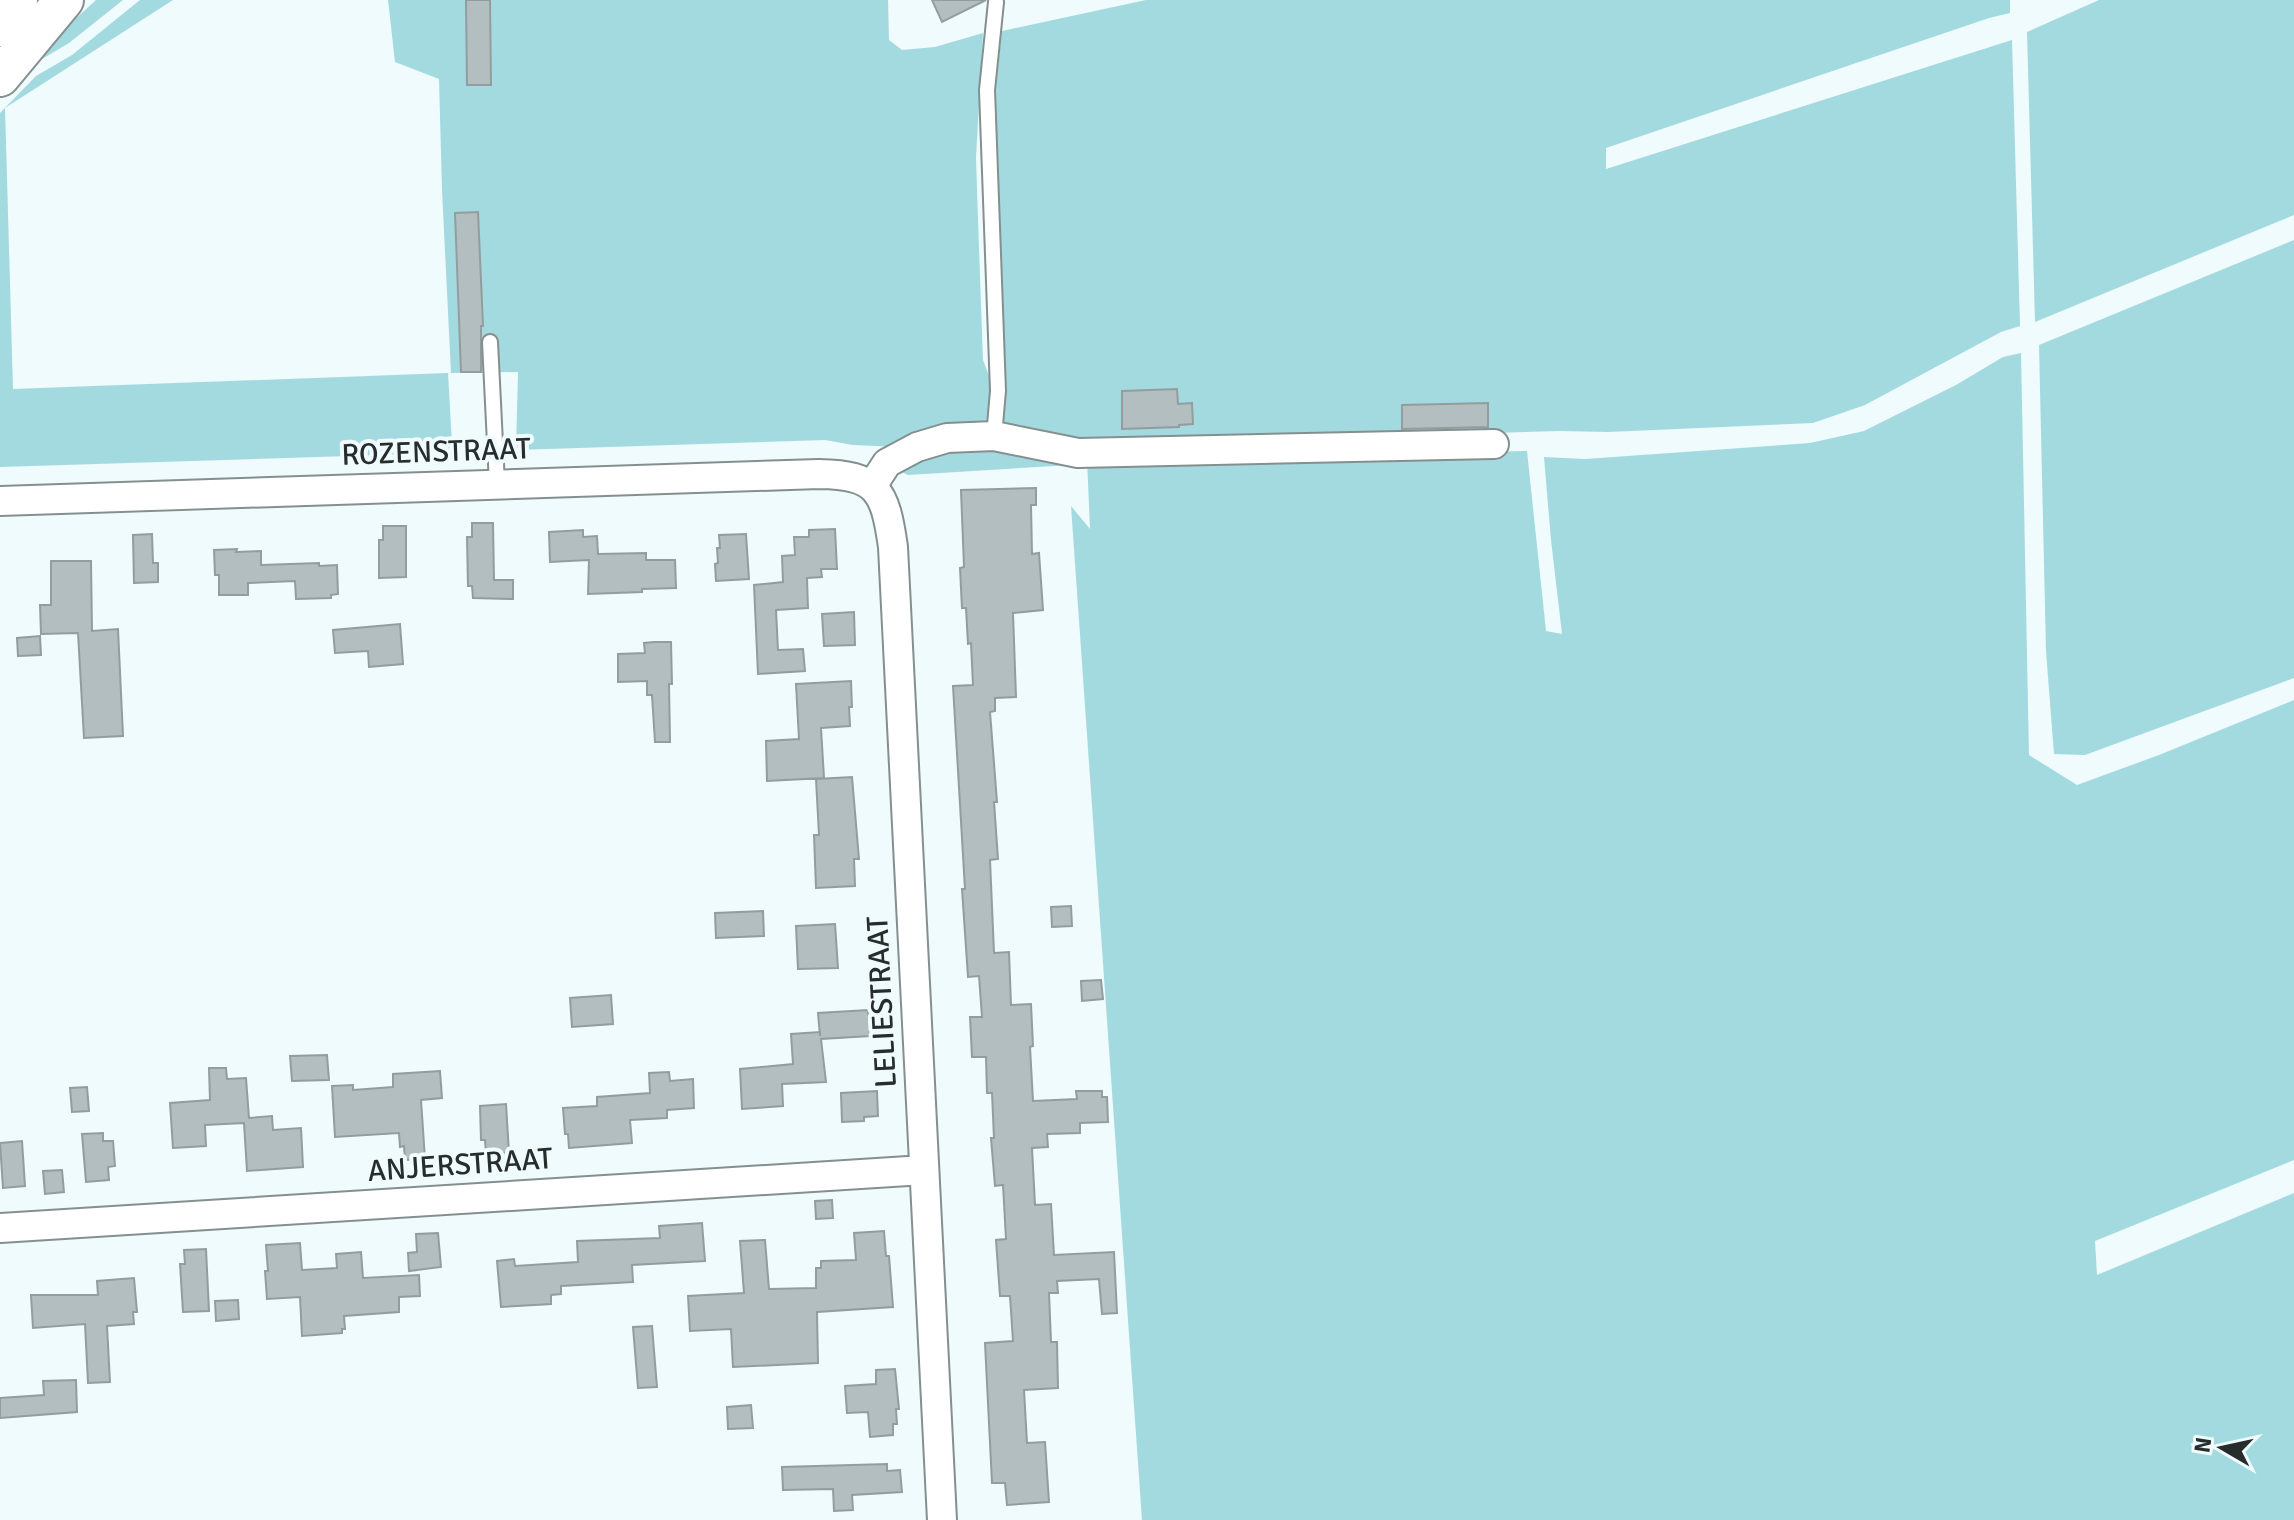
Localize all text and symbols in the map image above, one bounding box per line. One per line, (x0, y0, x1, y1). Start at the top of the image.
street label: ROZENSTRAAT (341, 430, 531, 474)
street label: LELIESTRAAT (859, 915, 905, 1089)
street label: ANJERSTRAAT (366, 1140, 554, 1190)
north arrow (2182, 1408, 2262, 1488)
text: N (2188, 1435, 2217, 1455)

